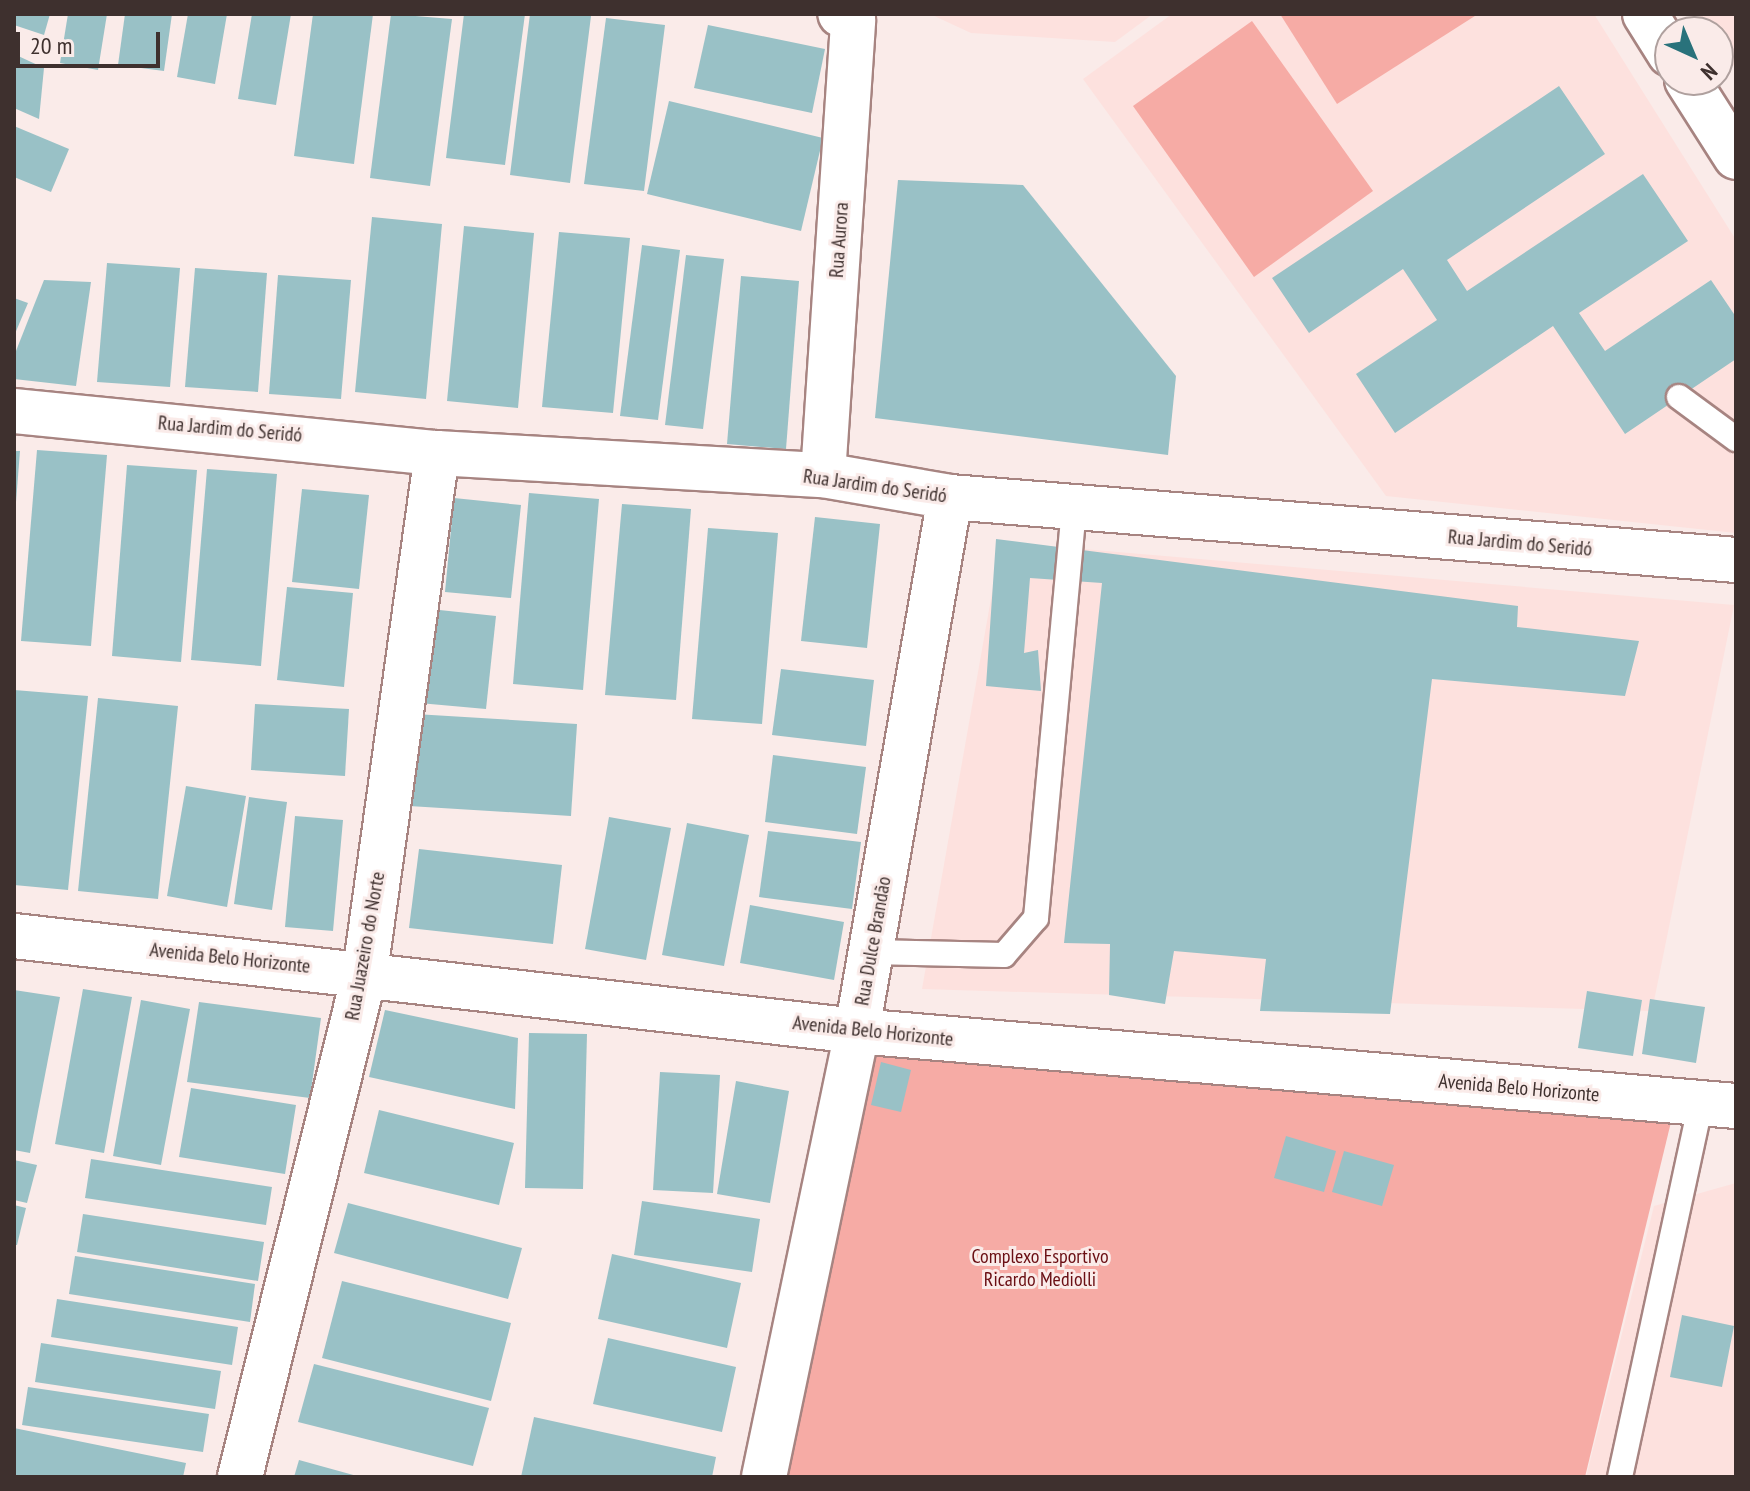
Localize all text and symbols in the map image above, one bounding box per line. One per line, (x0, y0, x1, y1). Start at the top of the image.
scale bar (20, 16, 164, 66)
north arrow (1654, 16, 1734, 96)
text: 20 m (30, 30, 72, 61)
text: N (1695, 58, 1723, 86)
street label: Rua Aurora (824, 201, 854, 279)
street label: Rua Jardim do Seridó (157, 411, 303, 447)
street label: Rua Jardim do Seridó (802, 464, 948, 508)
street label: Rua Jardim do Seridó (1447, 525, 1593, 561)
street label: Rua Juazeiro do Norte (340, 870, 390, 1022)
street label: Rua Dulce Brandão (850, 875, 896, 1007)
street label: Avenida Belo Horizonte (149, 938, 311, 978)
street label: Avenida Belo Horizonte (792, 1011, 954, 1051)
street label: Avenida Belo Horizonte (1438, 1069, 1600, 1107)
park label: Complexo Esportivo Ricardo Mediolli (971, 1244, 1109, 1291)

